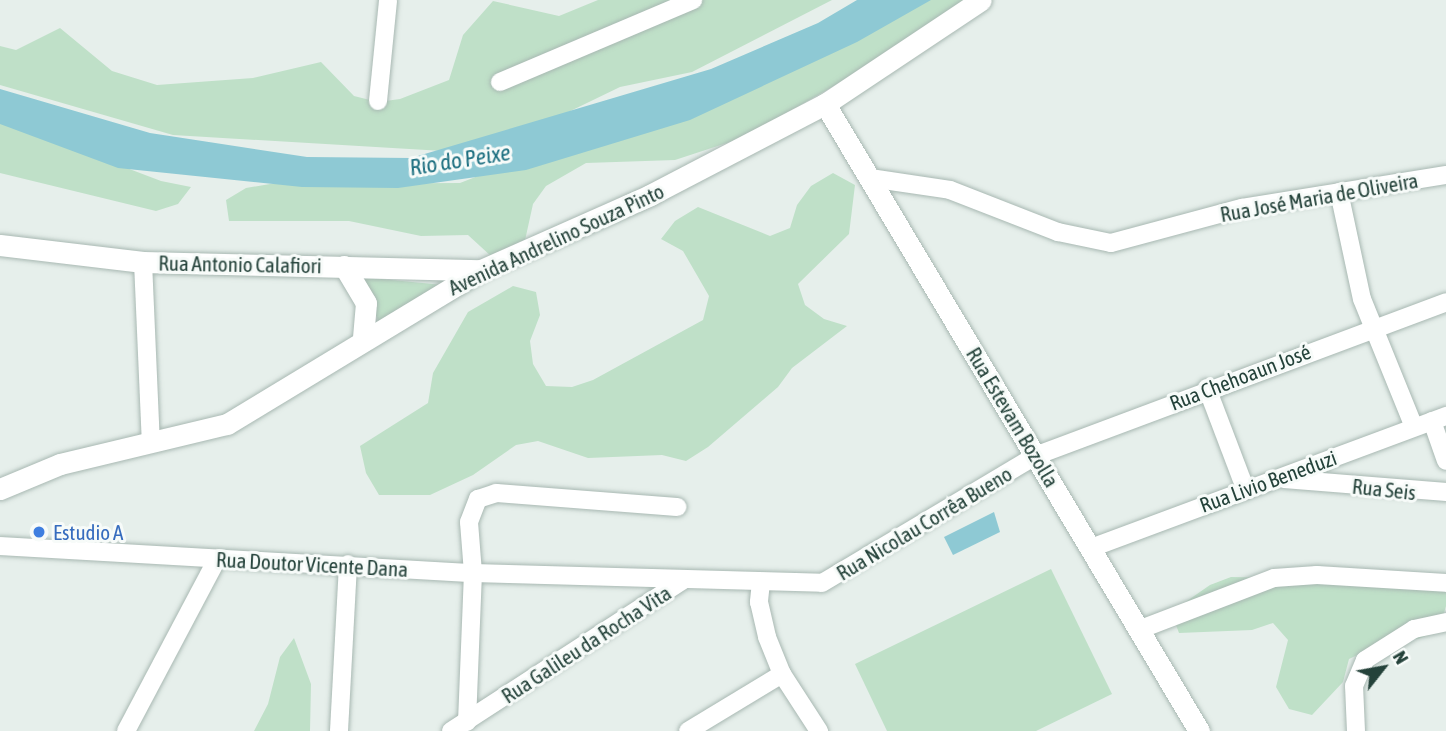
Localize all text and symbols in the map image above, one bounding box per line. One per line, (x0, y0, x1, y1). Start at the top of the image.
water label: Rio do Peixe (408, 138, 512, 182)
street label: Rua José Maria de Oliveira (1218, 167, 1420, 227)
street label: Avenida Andrelino Souza Pinto (444, 178, 668, 300)
street label: Rua Antonio Calafiori (158, 250, 322, 278)
street label: Rua Chehoaun José (1166, 339, 1314, 415)
street label: Rua Estevam Bozolla (961, 342, 1065, 492)
street label: Rua Livio Beneduzi (1196, 445, 1340, 517)
street label: Rua Nicolau Corrêa Bueno (832, 461, 1016, 585)
street label: Rua Seis (1351, 473, 1417, 505)
place label: Estudio A (53, 519, 123, 545)
marker: Estudio A (31, 524, 47, 540)
street label: Rua Doutor Vicente Dana (215, 546, 409, 582)
street label: Rua Galileu da Rocha Vita (497, 580, 675, 708)
north arrow (1348, 633, 1418, 703)
text: N (1389, 647, 1413, 668)

